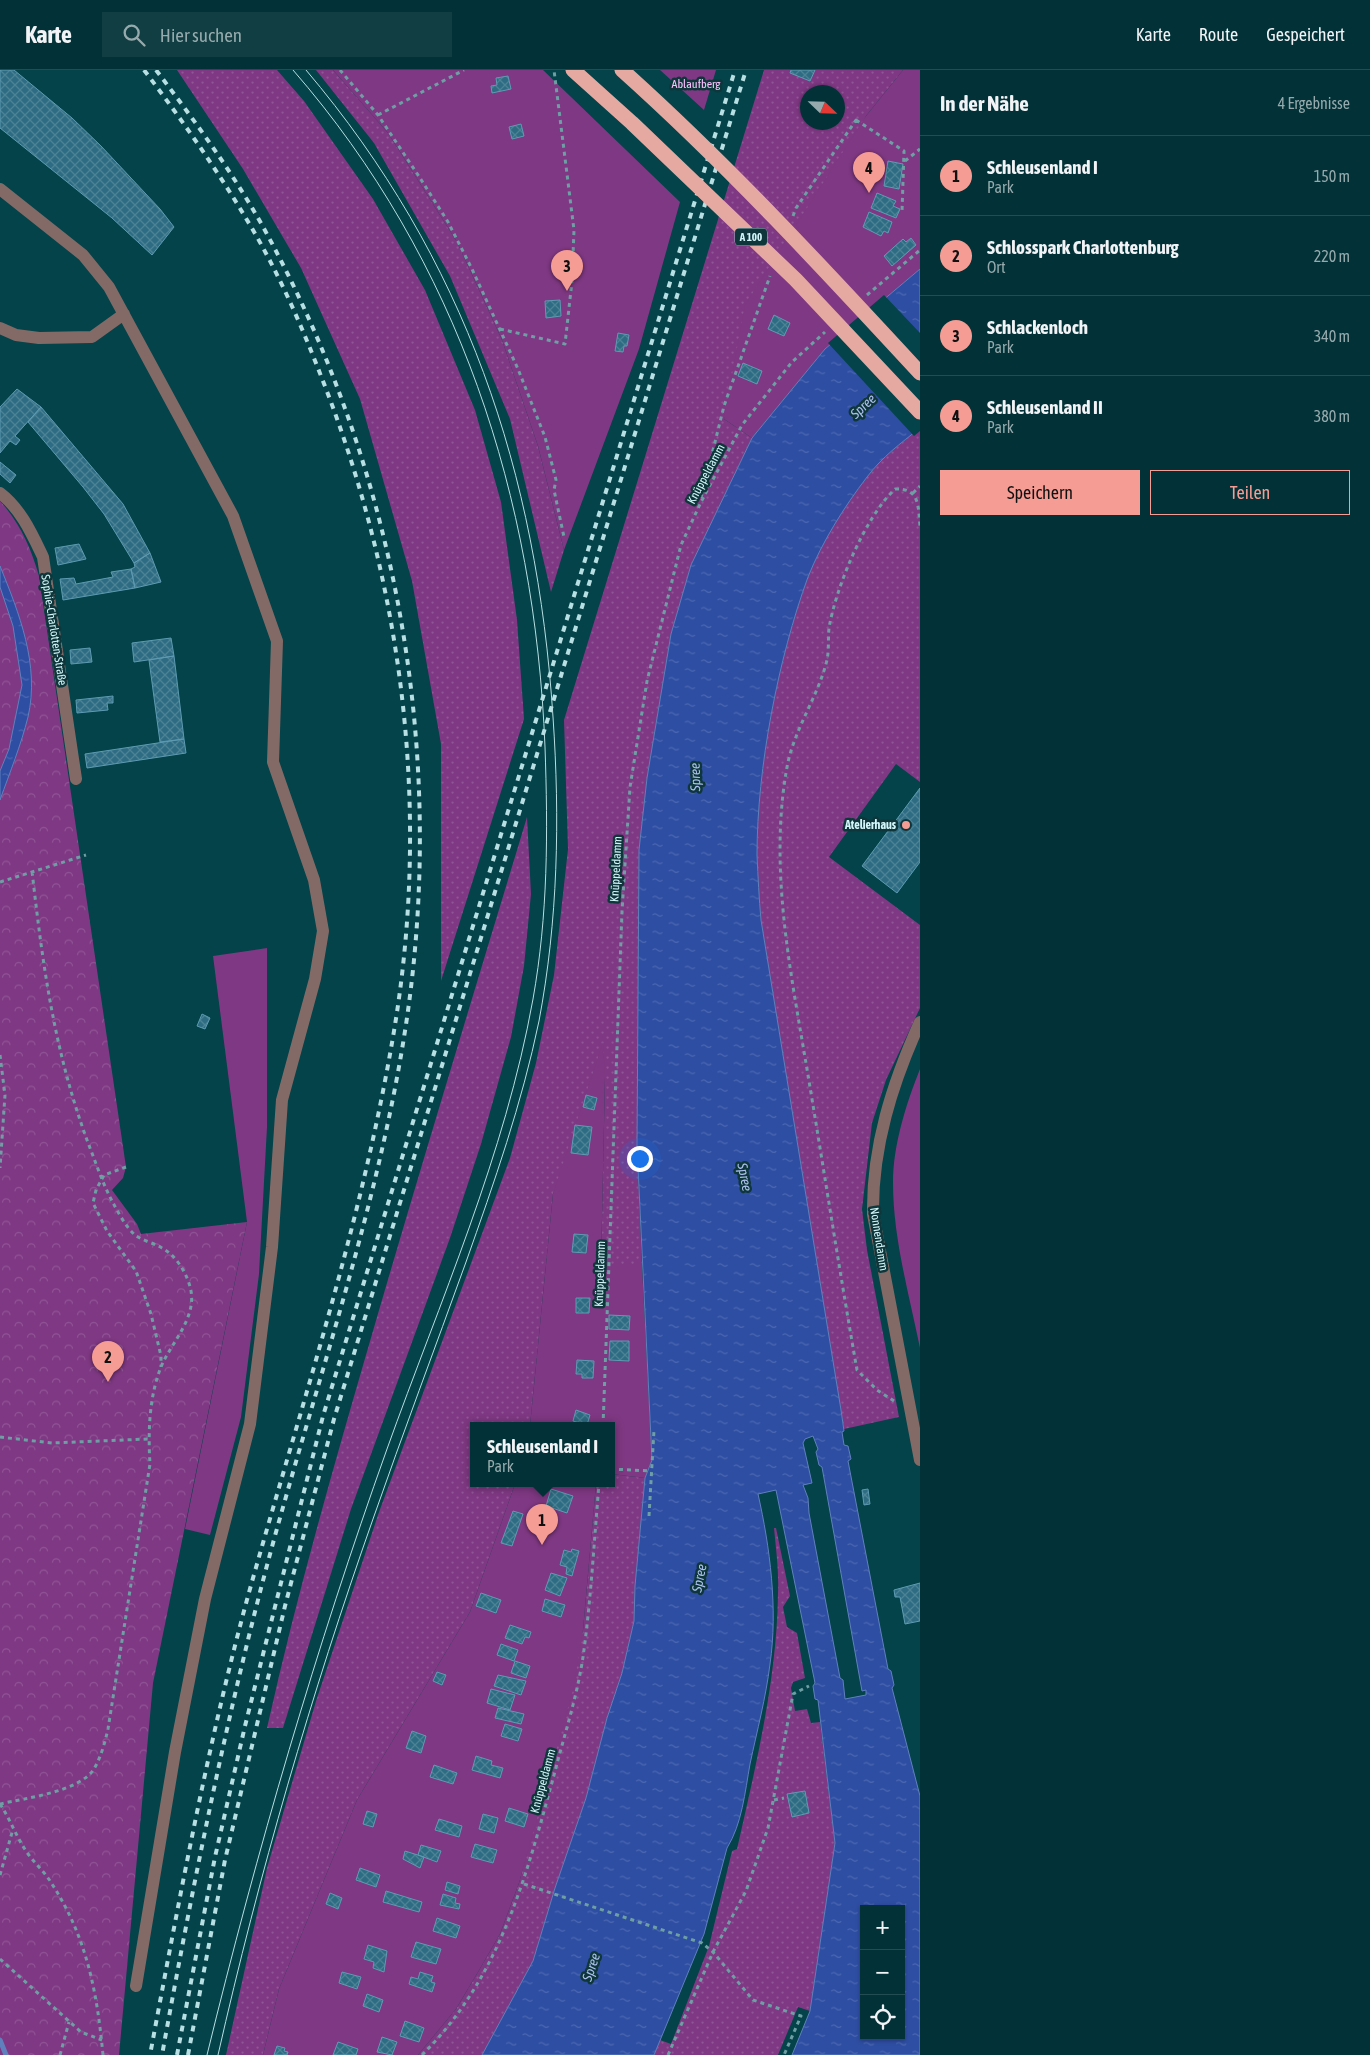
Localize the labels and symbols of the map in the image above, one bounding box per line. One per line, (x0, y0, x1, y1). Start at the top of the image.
park label: Ablaufberg (672, 77, 721, 91)
north arrow (800, 85, 845, 130)
pin: 4 (853, 152, 885, 193)
road number: A 100 (735, 228, 767, 246)
pin: 3 (551, 250, 583, 291)
water label: Spree (846, 390, 879, 422)
street label: Knüppeldamm (684, 442, 728, 506)
street label: Sophie-Charlotten-Straße (38, 574, 70, 686)
water label: Spree (687, 763, 703, 792)
place label: Atelierhaus (844, 818, 897, 832)
marker: Atelierhaus (900, 819, 912, 831)
street label: Knüppeldamm (607, 836, 625, 902)
your location (627, 1146, 653, 1172)
water label: Spree (734, 1160, 756, 1193)
street label: Nonnendamm (867, 1206, 891, 1272)
street label: Knüppeldamm (592, 1241, 608, 1307)
pin: 2 (92, 1341, 124, 1382)
pin: 1 (526, 1504, 558, 1545)
water label: Spree (688, 1562, 710, 1595)
street label: Knüppeldamm (528, 1747, 558, 1815)
water label: Spree (578, 1951, 603, 1984)

